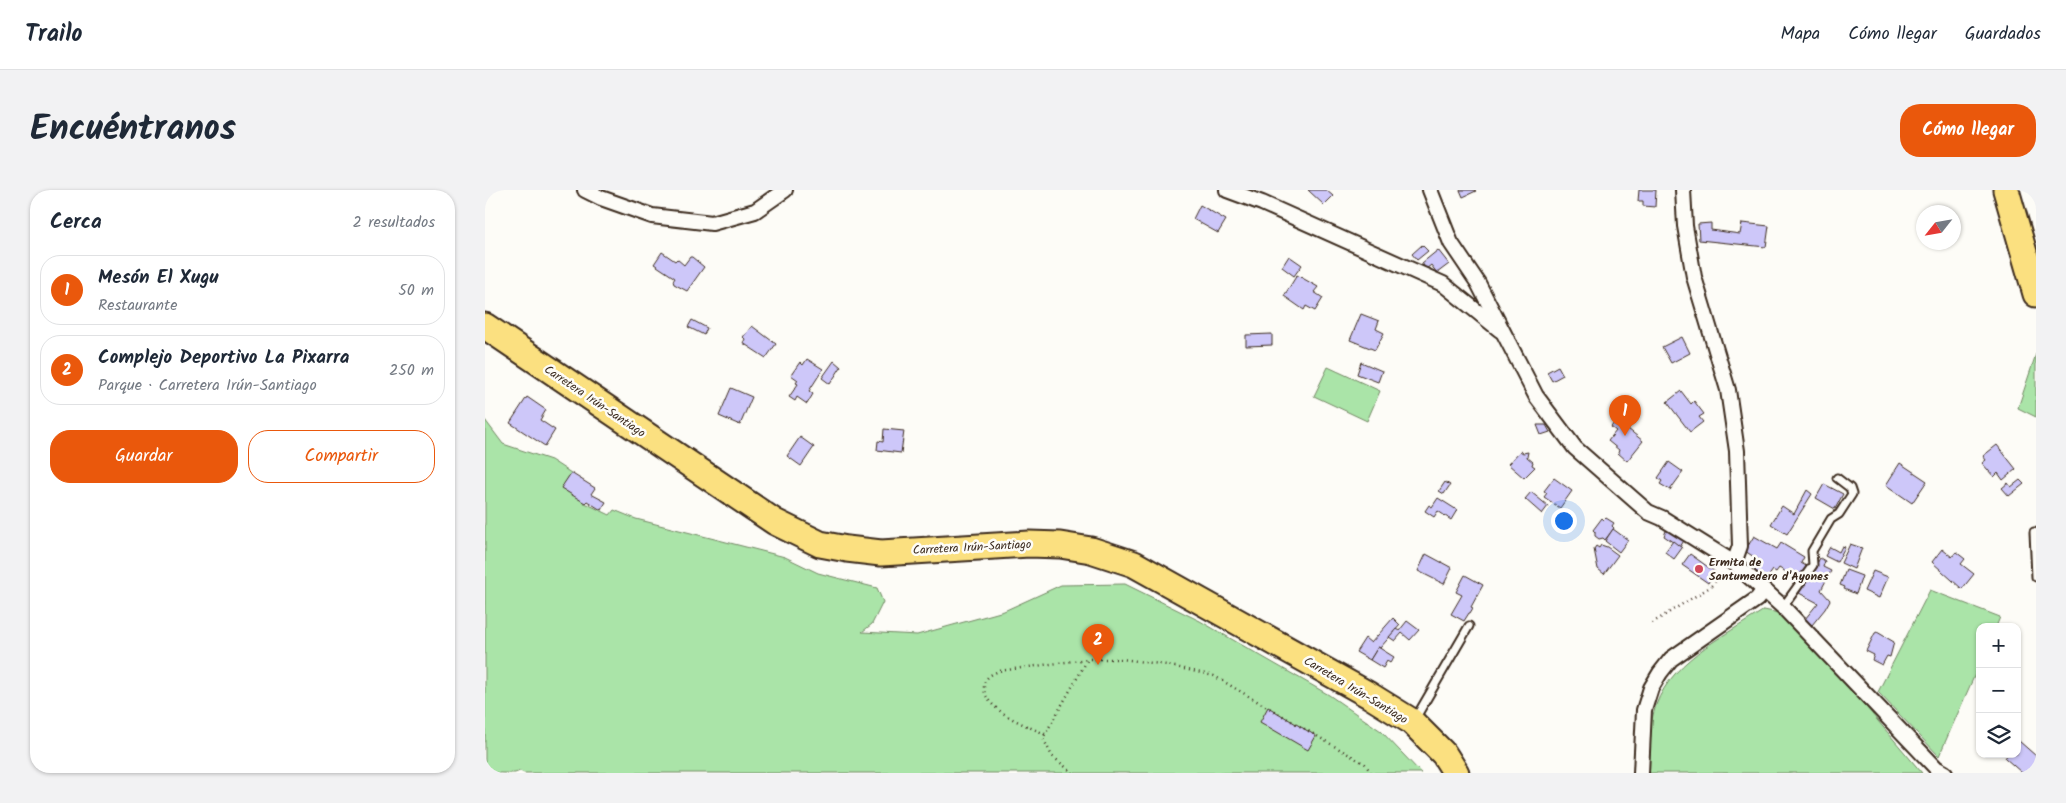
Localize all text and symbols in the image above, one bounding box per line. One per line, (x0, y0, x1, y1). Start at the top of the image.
text: Trailo (25, 15, 83, 54)
text: Mapa (1781, 20, 1820, 49)
text: Cómo llegar (1848, 20, 1937, 49)
text: Guardados (1965, 20, 2041, 49)
text: Encuéntranos (30, 102, 236, 158)
button: Cómo llegar (1900, 104, 2036, 157)
north arrow (1916, 205, 1961, 250)
text: Cerca (50, 206, 102, 239)
text: 2 resultados (353, 210, 435, 235)
text: Mesón El Xugu (98, 263, 219, 293)
text: 1 (65, 278, 69, 303)
text: 50 m (398, 278, 434, 303)
text: Restaurante (98, 293, 177, 318)
text: Complejo Deportivo La Pixarra (98, 343, 350, 373)
text: 2 (62, 358, 72, 383)
text: 250 m (389, 358, 434, 383)
street label: Carretera Irún-Santiago (540, 360, 649, 442)
text: Parque · Carretera Irún-Santiago (98, 373, 317, 398)
pin: 1 (1609, 395, 1641, 436)
button: Guardar (50, 430, 238, 483)
button: Compartir (248, 430, 435, 483)
your location (1551, 508, 1577, 534)
street label: Carretera Irún-Santiago (912, 535, 1032, 560)
place label: Ermita de Santumedero d'Ayones (1709, 553, 1829, 586)
marker: Ermita de Santumedero d'Ayones (1693, 563, 1705, 575)
map controls (1976, 623, 2021, 758)
button: + (1976, 623, 2021, 668)
pin: 2 (1082, 624, 1114, 665)
street label: Carretera Irún-Santiago (1300, 652, 1411, 729)
button: − (1976, 668, 2021, 713)
button: layers (1976, 713, 2021, 758)

